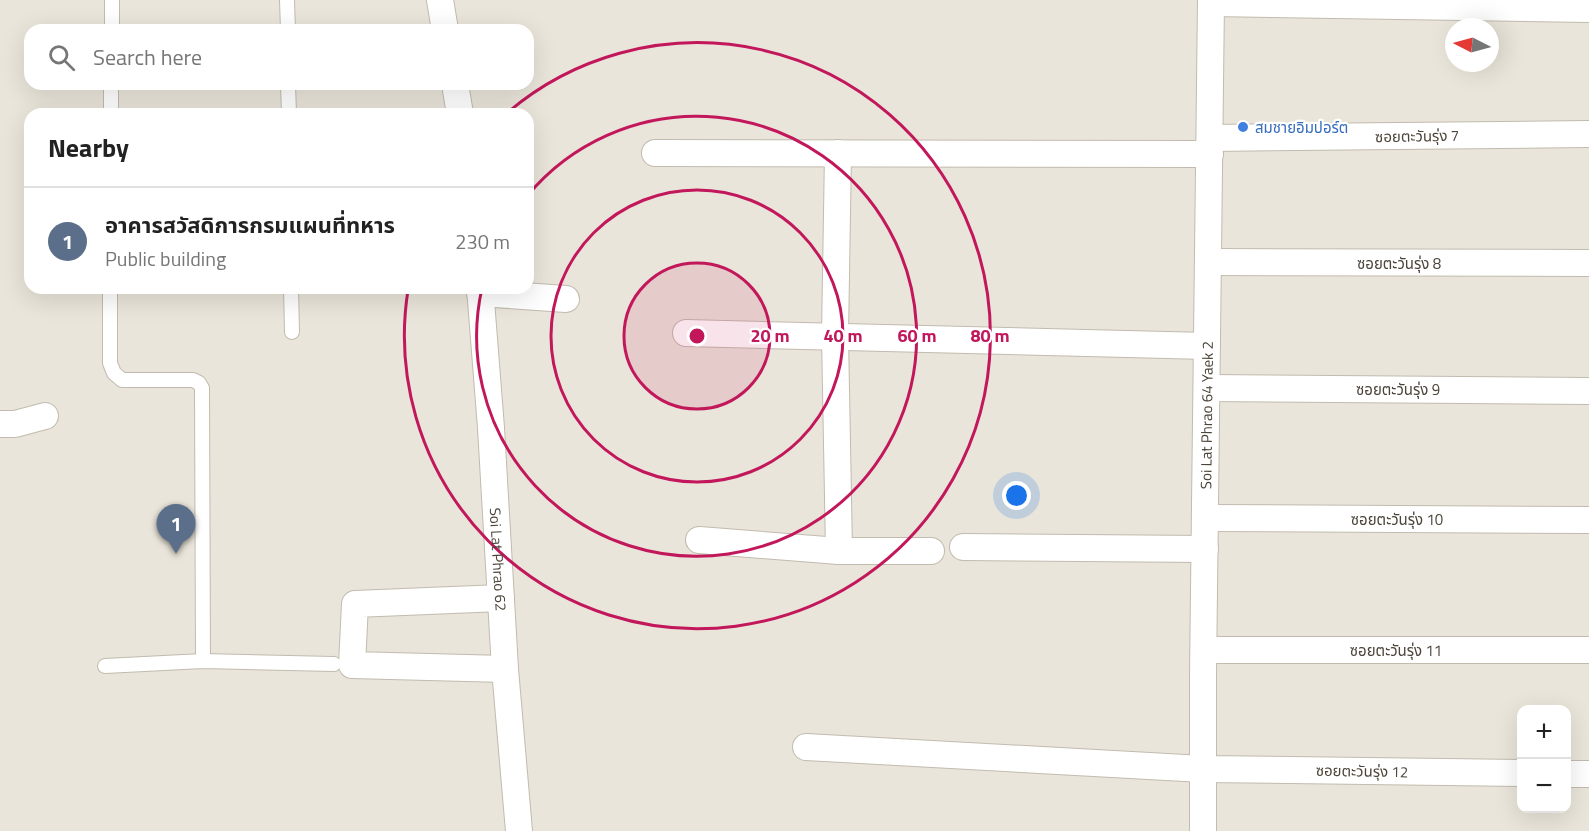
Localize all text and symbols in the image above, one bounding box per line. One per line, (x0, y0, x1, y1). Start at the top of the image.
north arrow (1445, 18, 1499, 72)
search box (24, 24, 534, 90)
text: Search here (93, 40, 202, 74)
icon: search (45, 41, 78, 74)
place label: สมชายอิมปอร์ต (1255, 116, 1348, 139)
marker: สมชายอิมปอร์ต (1236, 120, 1250, 134)
street label: ซอยตะวันรุ่ง 7 (1375, 124, 1459, 148)
text: Nearby (48, 128, 129, 167)
text: อาคารสวัสดิการกรมแผนที่ทหาร (105, 208, 395, 242)
text: 1 (62, 226, 73, 257)
text: 230 m (455, 226, 510, 257)
text: Public building (105, 243, 226, 274)
street label: ซอยตะวันรุ่ง 8 (1357, 252, 1441, 275)
text: 20 m (750, 322, 790, 349)
text: 40 m (823, 322, 863, 349)
text: 60 m (897, 322, 937, 349)
text: 80 m (970, 322, 1010, 349)
centre of rings (687, 326, 707, 346)
street label: Soi Lat Phrao 64 Yaek 2 (1194, 341, 1218, 489)
street label: ซอยตะวันรุ่ง 9 (1356, 378, 1440, 401)
your location (1002, 481, 1031, 510)
pin: 1 (156, 504, 195, 554)
street label: Soi Lat Phrao 62 (484, 507, 513, 612)
street label: ซอยตะวันรุ่ง 10 (1351, 508, 1443, 531)
street label: ซอยตะวันรุ่ง 11 (1350, 639, 1442, 662)
map controls (1517, 705, 1571, 813)
button: + (1517, 705, 1571, 759)
street label: ซอยตะวันรุ่ง 12 (1316, 759, 1408, 783)
button: − (1517, 759, 1571, 813)

